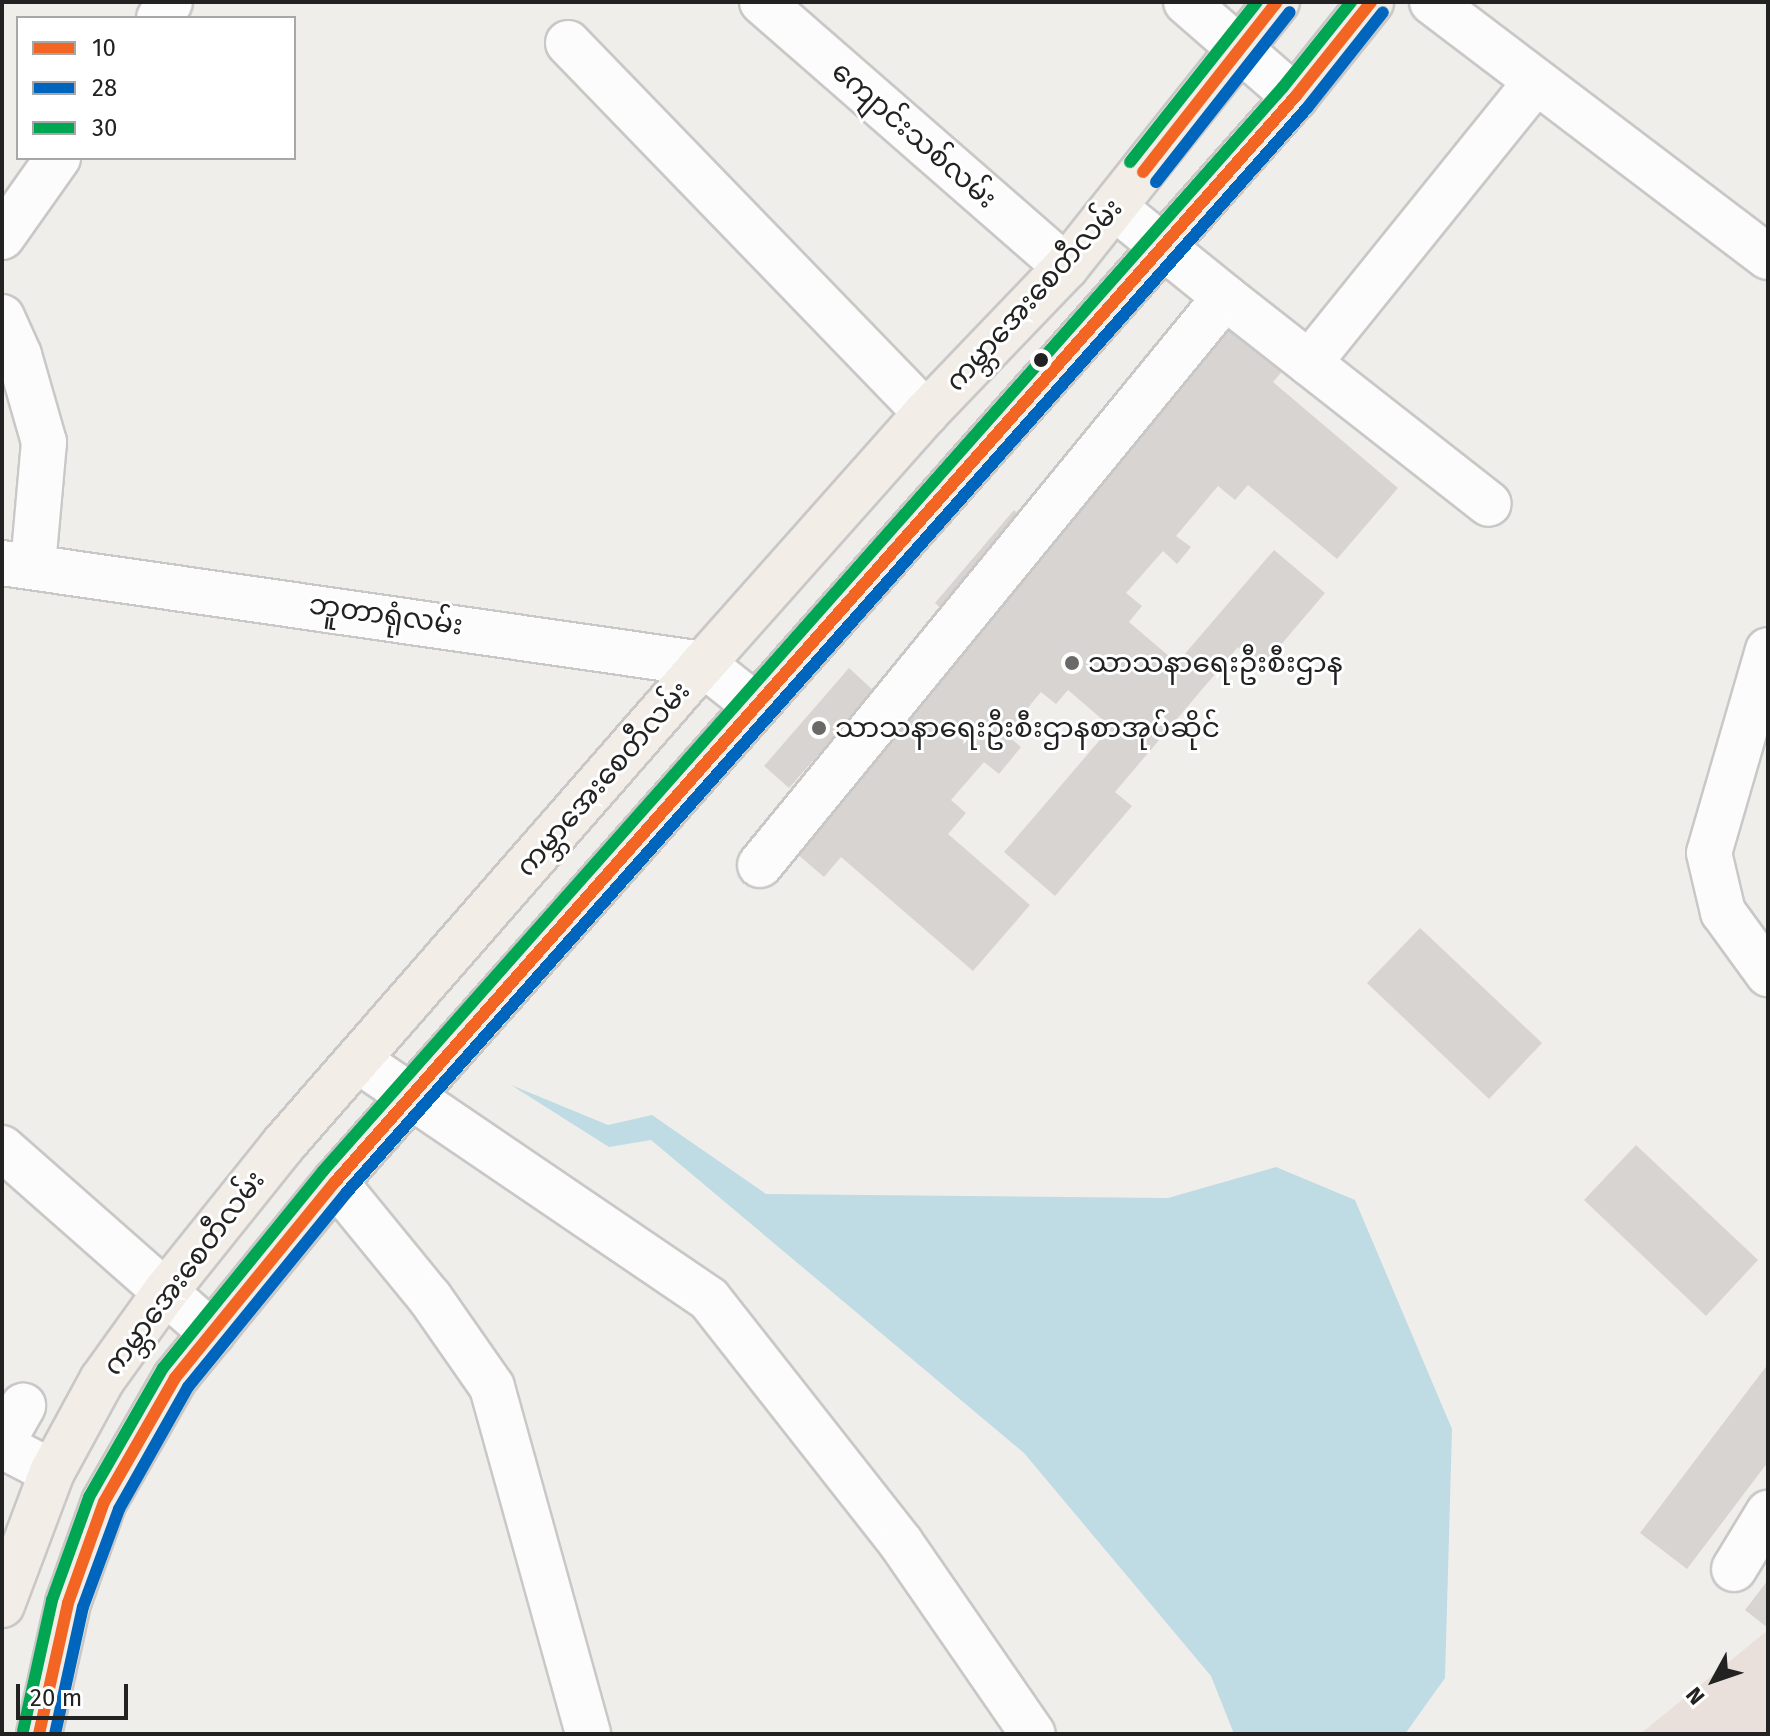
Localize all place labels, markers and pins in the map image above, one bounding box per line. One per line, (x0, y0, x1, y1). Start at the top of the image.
unlabelled marker (1033, 352, 1049, 368)
place label: သာသနာရေးဦးစီးဌာန (1088, 646, 1343, 680)
marker: သာသနာရေးဦးစီးဌာန (1063, 654, 1081, 672)
place label: သာသနာရေးဦးစီးဌာနစာအုပ်ဆိုင် (835, 711, 1220, 745)
marker: သာသနာရေးဦးစီးဌာနစာအုပ်ဆိုင် (810, 719, 828, 737)

